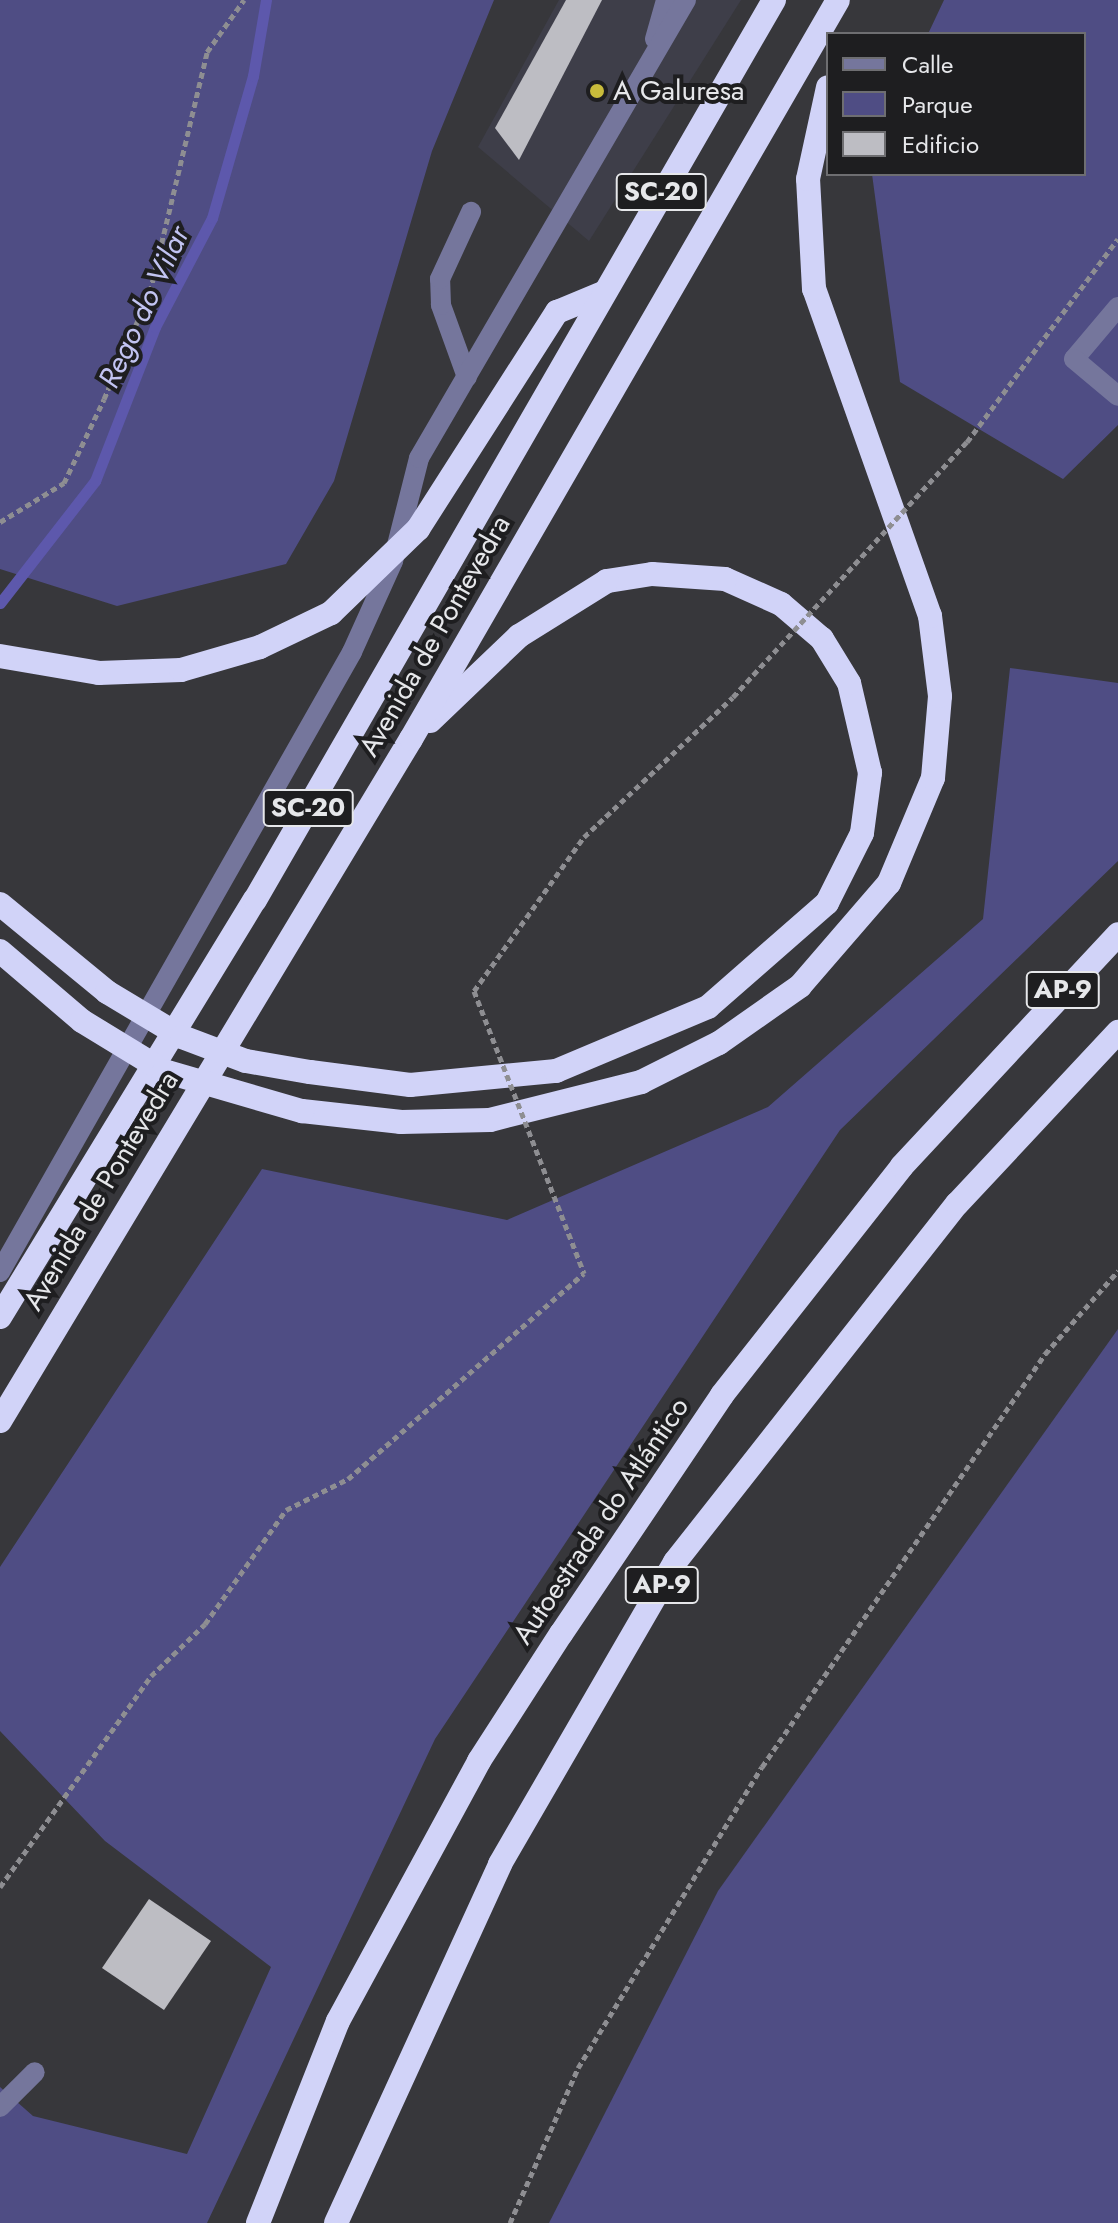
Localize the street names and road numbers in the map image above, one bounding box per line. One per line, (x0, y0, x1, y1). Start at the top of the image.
road number: SC-20 (615, 170, 707, 214)
street label: Avenida de Pontevedra (352, 510, 518, 762)
road number: SC-20 (262, 786, 354, 830)
road number: AP-9 (1025, 968, 1101, 1012)
street label: Avenida de Pontevedra (16, 1066, 186, 1316)
street label: Autoestrada do Atlántico (506, 1391, 696, 1651)
road number: AP-9 (624, 1563, 700, 1607)

